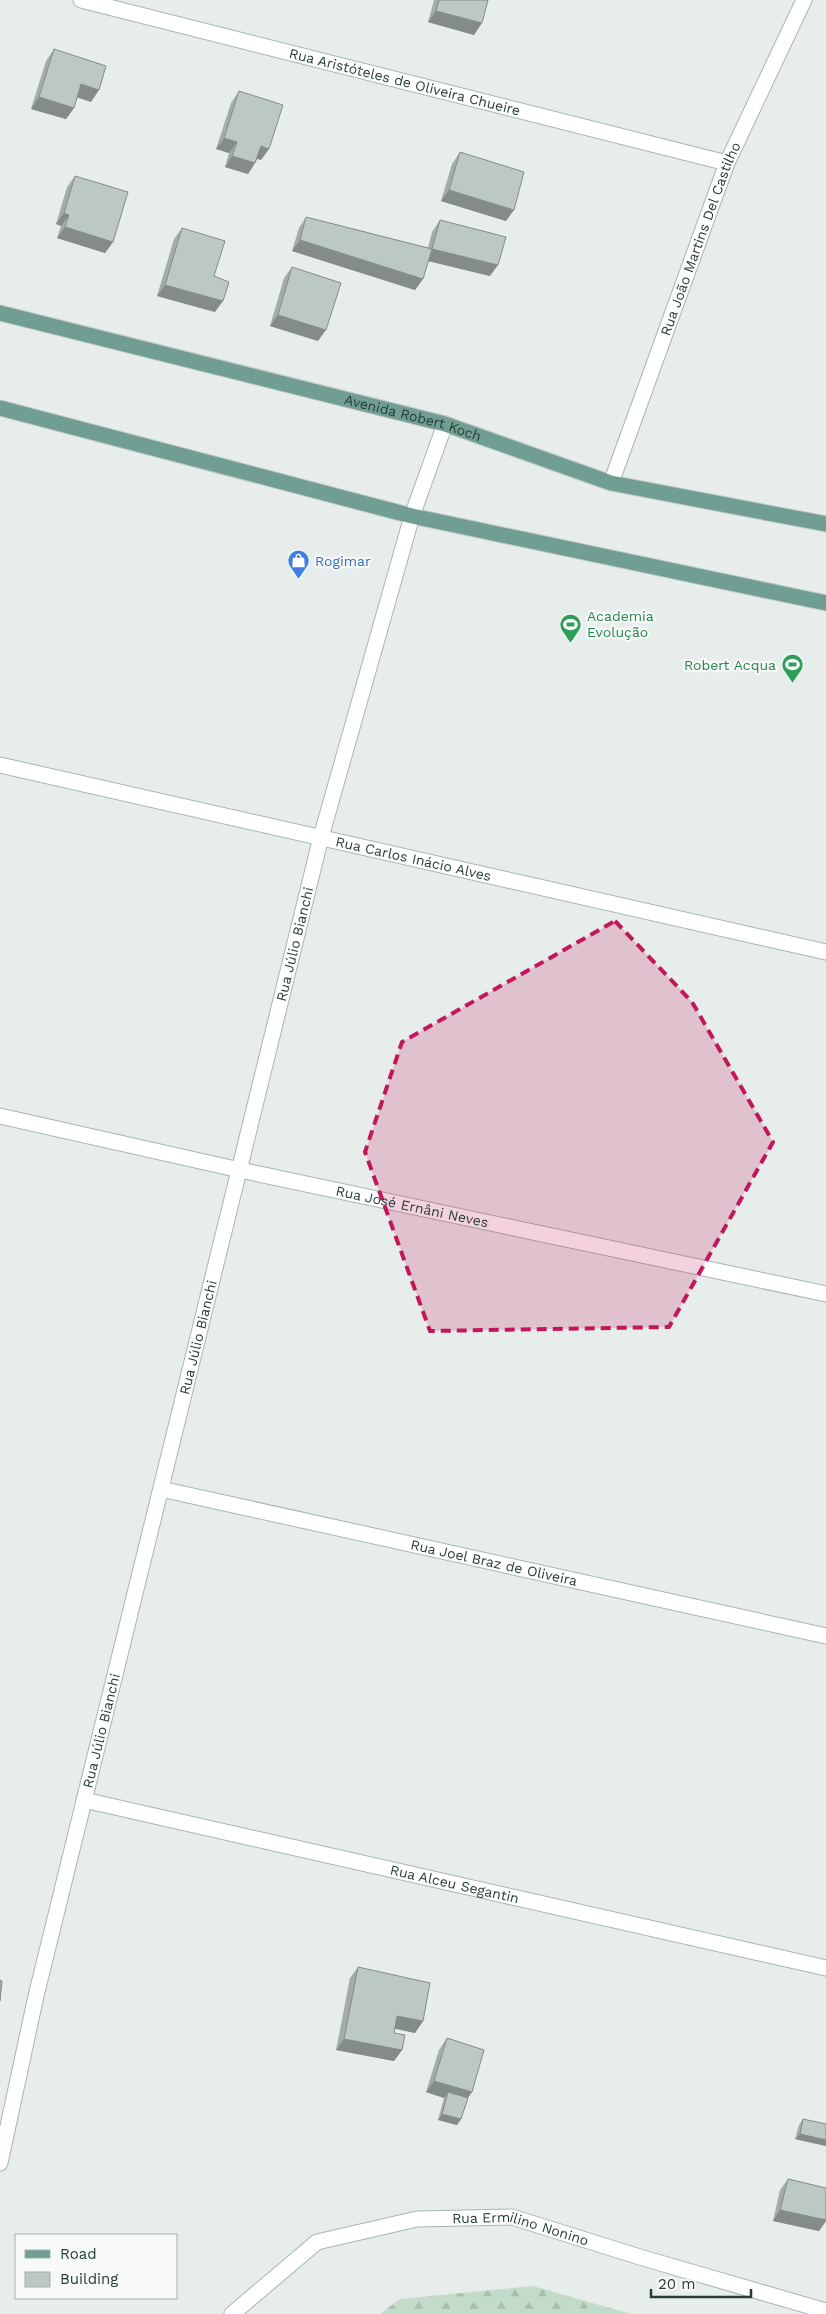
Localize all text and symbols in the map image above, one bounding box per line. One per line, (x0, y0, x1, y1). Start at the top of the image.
street label: Rua Aristóteles de Oliveira Chueire (288, 45, 522, 119)
street label: Rua João Martins Del Castilho (657, 139, 744, 338)
street label: Avenida Robert Koch (343, 391, 484, 444)
shop icon: Rogimar (287, 549, 311, 580)
place label: Rogimar (315, 553, 371, 569)
place label: Academia Evolução (587, 608, 654, 640)
sports icon: Academia Evolução (559, 612, 583, 643)
sports icon: Robert Acqua (780, 653, 804, 684)
place label: Robert Acqua (684, 657, 776, 673)
street label: Rua Carlos Inácio Alves (334, 833, 493, 884)
street label: Rua Júlio Bianchi (273, 885, 316, 1003)
street label: Rua José Ernâni Neves (334, 1183, 490, 1230)
street label: Rua Júlio Bianchi (176, 1279, 220, 1396)
street label: Rua Joel Braz de Oliveira (409, 1536, 579, 1589)
street label: Rua Júlio Bianchi (79, 1672, 123, 1790)
street label: Rua Alceu Segantin (389, 1862, 521, 1906)
street label: Rua Ermilino Nonino (452, 2209, 591, 2249)
legend (15, 2234, 178, 2299)
text: Road (60, 2245, 97, 2263)
scale bar (651, 2266, 751, 2298)
text: Building (60, 2270, 118, 2288)
text: 20 m (658, 2275, 696, 2293)

